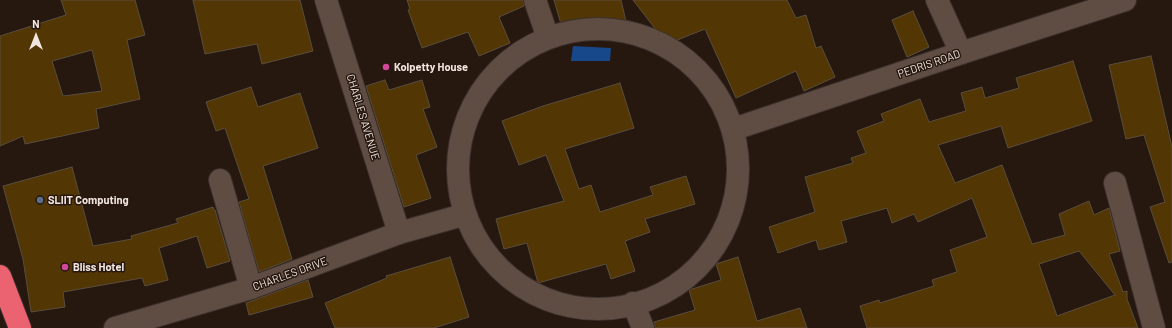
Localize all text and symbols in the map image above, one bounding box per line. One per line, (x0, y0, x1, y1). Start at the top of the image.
north arrow (16, 16, 56, 56)
text: N (32, 17, 40, 30)
street label: PEDRIS ROAD (896, 47, 962, 81)
place label: Kolpetty House (394, 60, 468, 74)
marker: Kolpetty House (381, 62, 391, 72)
street label: CHARLES AVENUE (344, 72, 382, 162)
place label: SLIIT Computing (48, 193, 129, 207)
marker: SLIIT Computing (35, 195, 45, 205)
street label: CHARLES DRIVE (251, 254, 329, 294)
place label: Bliss Hotel (73, 260, 124, 274)
marker: Bliss Hotel (60, 262, 70, 272)

